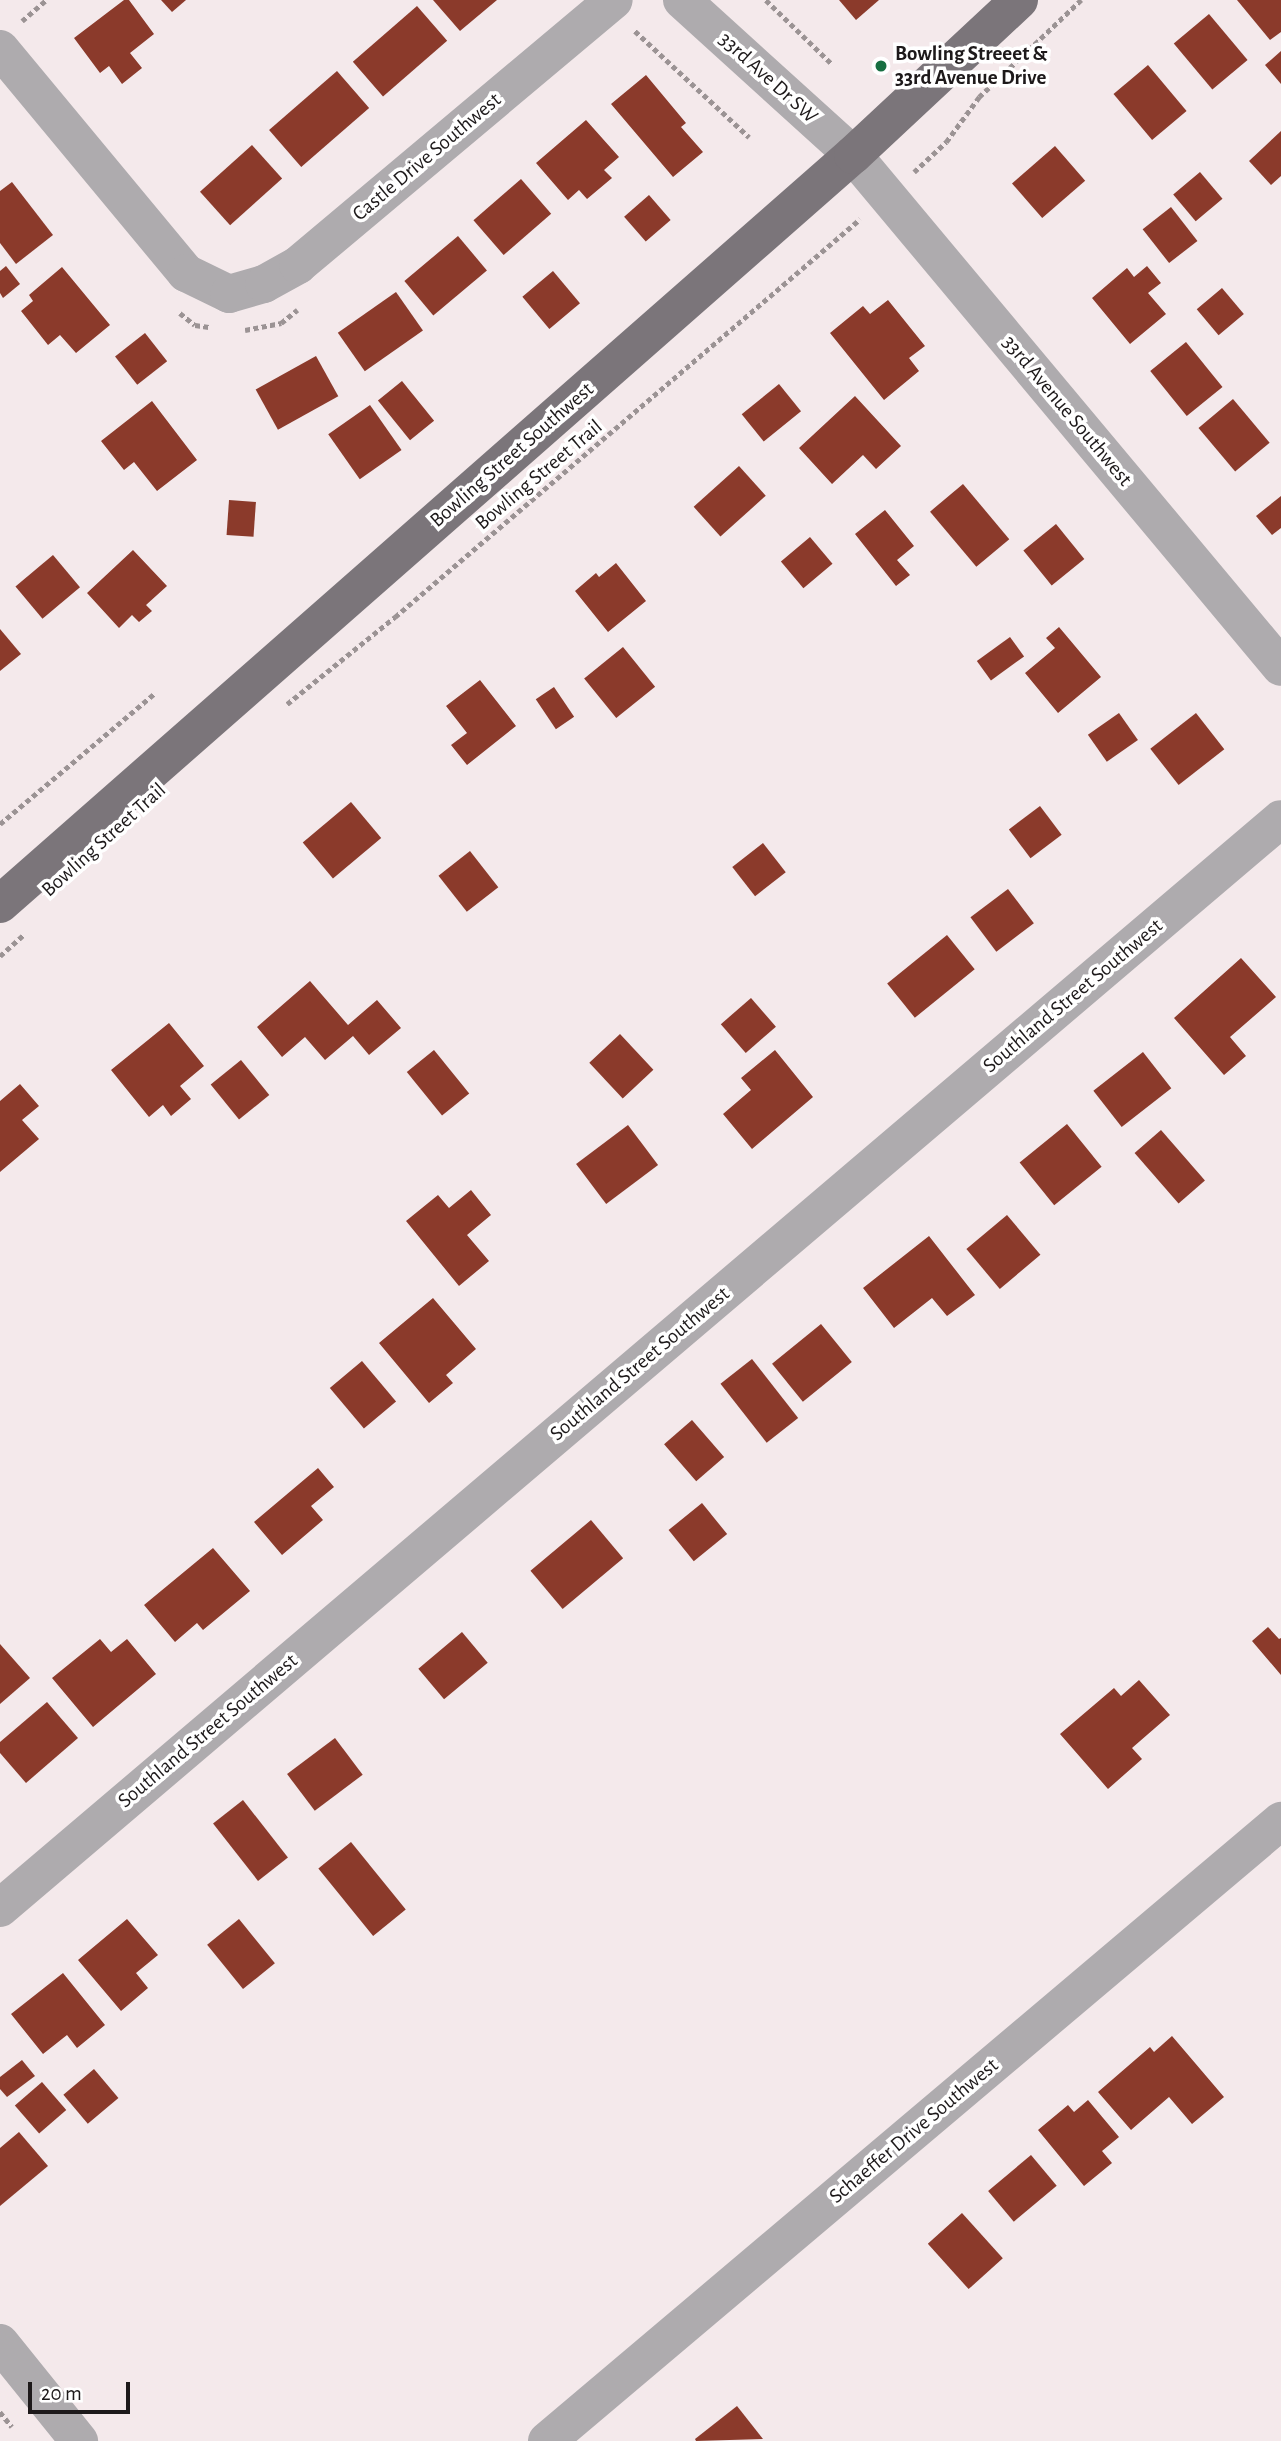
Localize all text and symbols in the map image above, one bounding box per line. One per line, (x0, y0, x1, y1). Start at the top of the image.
street label: 33rd Ave Dr SW (713, 27, 823, 129)
place label: Bowling Streeet & 33rd Avenue Drive (895, 41, 1047, 91)
marker: Bowling Streeet & 33rd Avenue Drive (873, 58, 889, 74)
street label: Castle Drive Southwest (348, 87, 506, 227)
street label: 33rd Avenue Southwest (997, 331, 1137, 491)
street label: Bowling Street Southwest (425, 377, 599, 533)
street label: Bowling Street Trail (470, 414, 608, 536)
street label: Bowling Street Trail (37, 778, 171, 902)
street label: Southland Street Southwest (978, 914, 1168, 1078)
street label: Southland Street Southwest (545, 1282, 735, 1446)
street label: Southland Street Southwest (113, 1649, 303, 1813)
street label: Schaeffer Drive Southwest (824, 2053, 1004, 2209)
scale bar (32, 2368, 133, 2412)
text: 20 m (41, 2383, 82, 2404)

